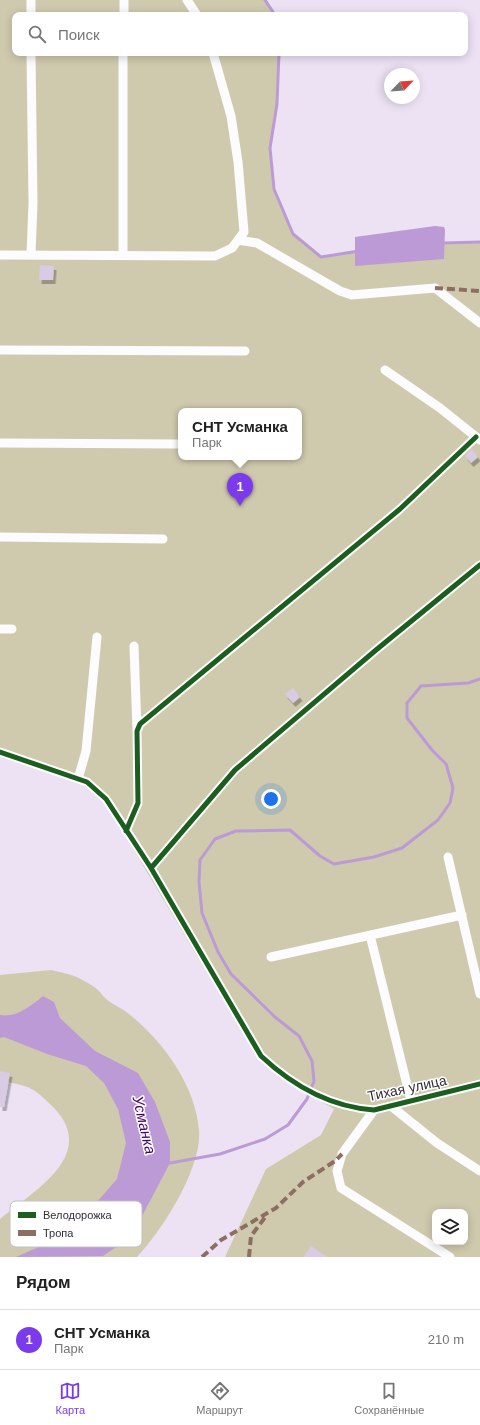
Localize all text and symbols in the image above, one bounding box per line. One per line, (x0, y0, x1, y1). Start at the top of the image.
search box (12, 12, 468, 56)
icon: search (26, 23, 48, 45)
text: Поиск (58, 26, 100, 43)
north arrow (384, 68, 420, 104)
popup (178, 408, 302, 460)
text: СНТ Усманка (192, 418, 288, 435)
text: Парк (192, 435, 222, 450)
pin: 1 (227, 473, 253, 506)
your location (261, 789, 281, 809)
street label: Тихая улица (366, 1072, 448, 1104)
water label: Усманка (129, 1093, 159, 1156)
legend (10, 1201, 142, 1247)
text: Велодорожка (43, 1209, 113, 1221)
map controls (432, 1209, 468, 1245)
button: layers (432, 1209, 468, 1245)
text: Тропа (43, 1227, 74, 1239)
text: Рядом (16, 1273, 71, 1292)
text: СНТ Усманка (54, 1324, 150, 1341)
text: 1 (25, 1332, 33, 1347)
text: 210 m (428, 1332, 464, 1347)
text: Парк (54, 1341, 84, 1356)
tab: Карта (56, 1380, 85, 1416)
tab: Маршрут (196, 1380, 243, 1416)
tab: Сохранённые (354, 1380, 424, 1416)

